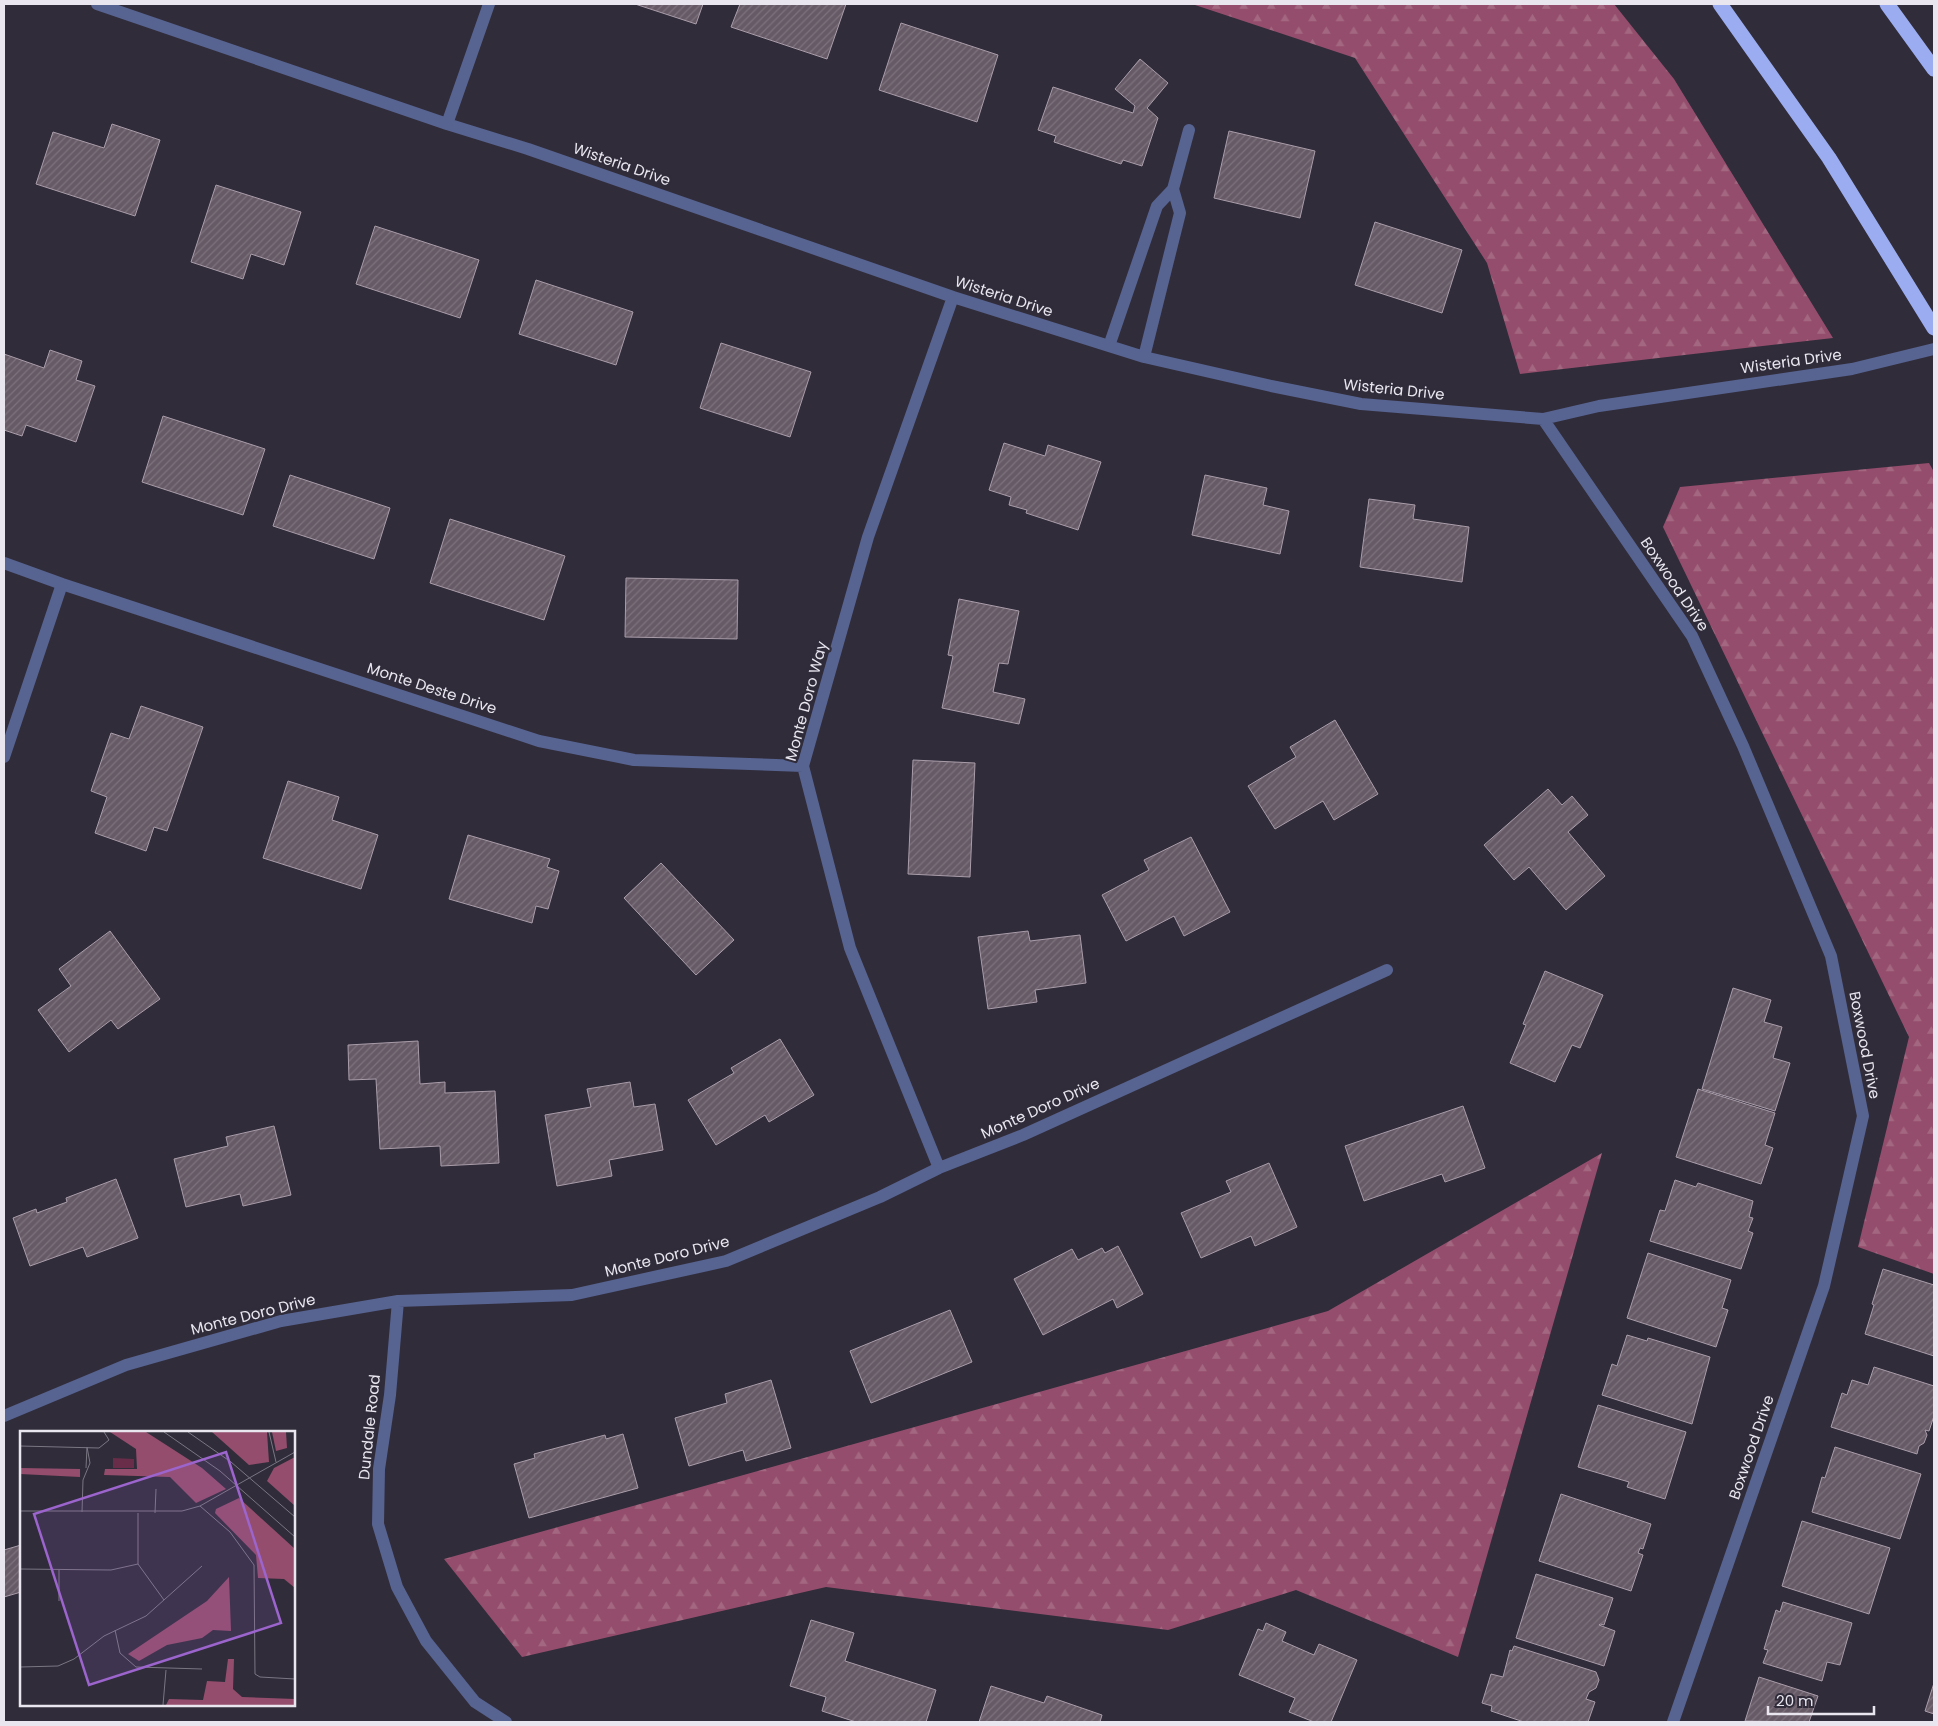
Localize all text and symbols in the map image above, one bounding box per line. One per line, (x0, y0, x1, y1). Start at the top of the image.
street label: Wisteria Drive (570, 137, 674, 191)
street label: Wisteria Drive (952, 270, 1056, 322)
street label: Wisteria Drive (1739, 344, 1843, 378)
street label: Wisteria Drive (1342, 373, 1446, 405)
street label: Boxwood Drive (1636, 533, 1714, 635)
street label: Monte Doro Way (780, 638, 832, 763)
street label: Monte Deste Drive (365, 657, 499, 719)
street label: Boxwood Drive (1844, 989, 1886, 1101)
street label: Monte Doro Drive (977, 1072, 1103, 1144)
street label: Monte Doro Drive (602, 1230, 732, 1282)
street label: Monte Doro Drive (188, 1288, 318, 1340)
street label: Dundale Road (353, 1373, 385, 1481)
street label: Boxwood Drive (1723, 1392, 1779, 1502)
inset map (20, 1431, 295, 1706)
scale bar (1768, 1684, 1874, 1716)
text: 20 m (1776, 1690, 1814, 1711)

